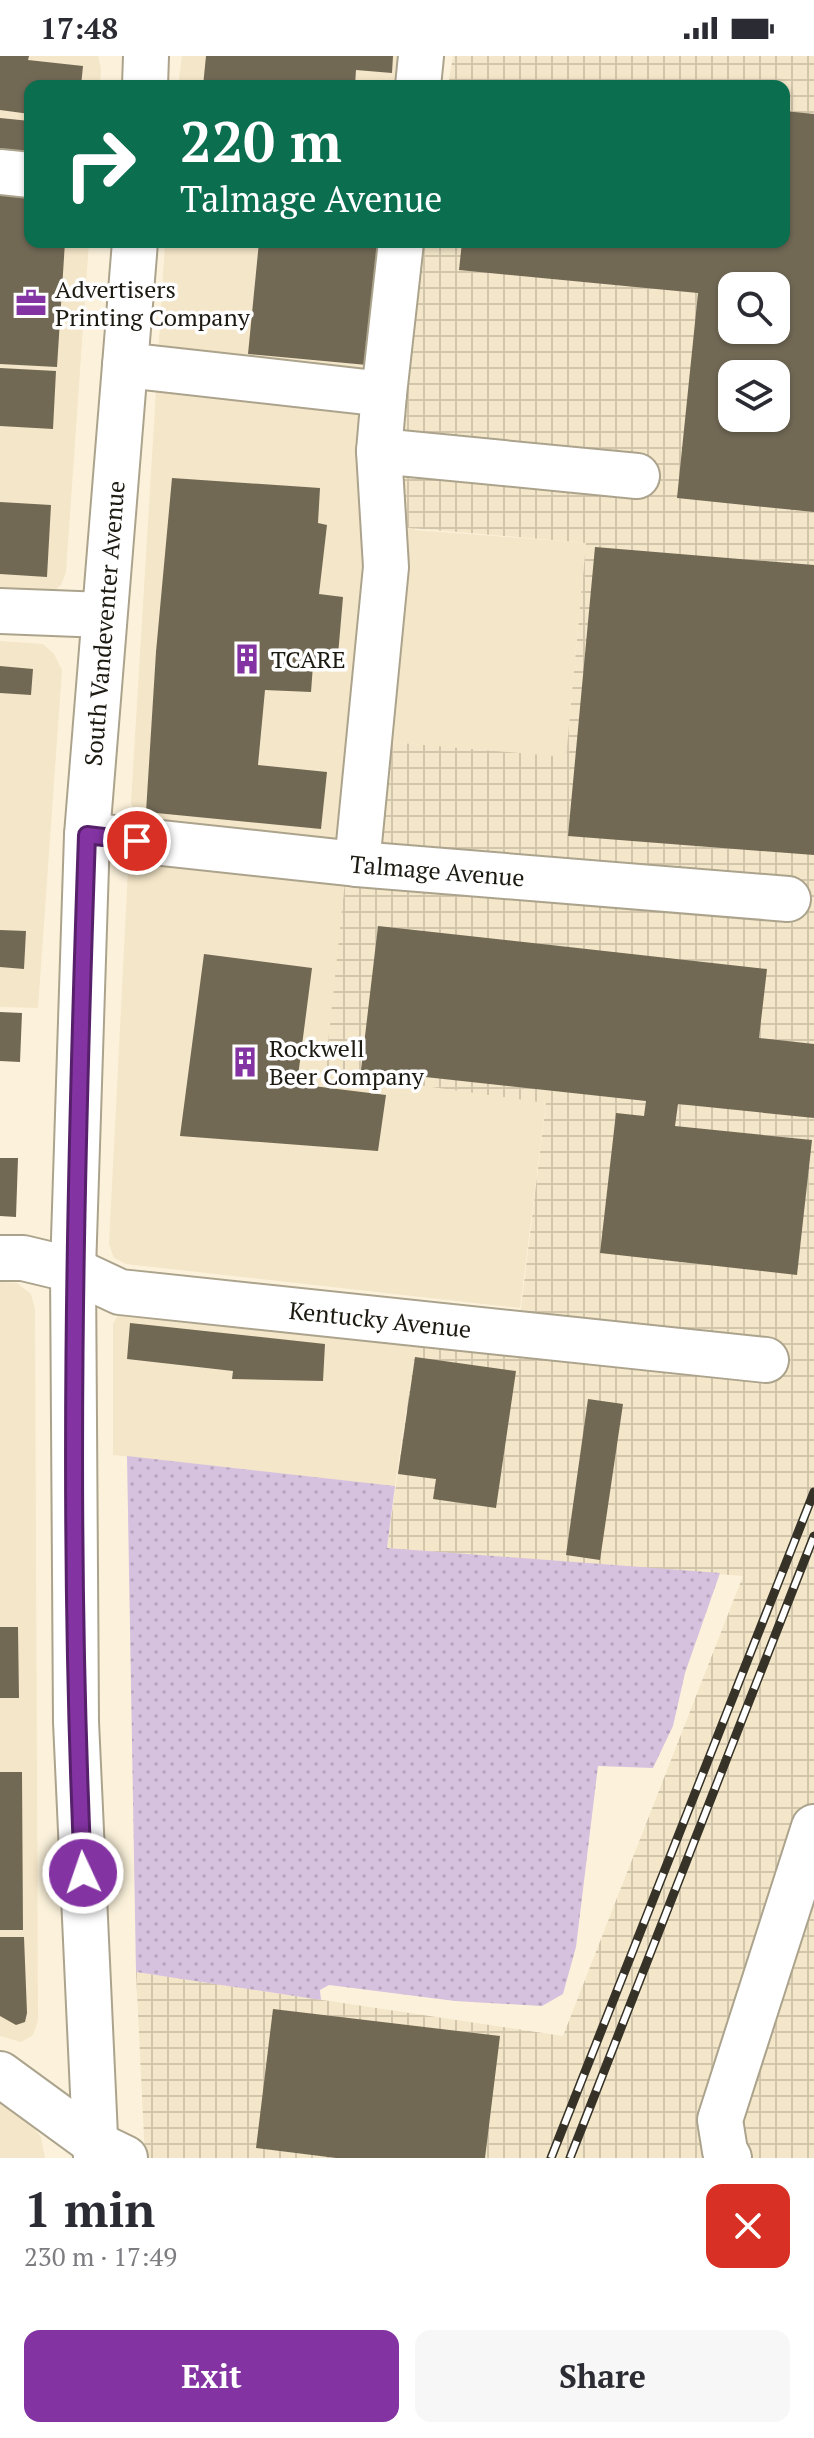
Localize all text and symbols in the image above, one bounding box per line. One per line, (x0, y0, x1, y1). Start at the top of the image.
text: 17:48 (40, 8, 118, 48)
text: 220 m (180, 104, 342, 178)
icon: right (48, 112, 152, 216)
text: Talmage Avenue (180, 175, 442, 222)
map controls (718, 272, 790, 432)
button: search (718, 272, 790, 344)
place label: Advertisers Printing Company (55, 273, 251, 333)
office icon: Advertisers Printing Company (14, 286, 48, 320)
button: layers (718, 360, 790, 432)
street label: South Vandeventer Avenue (77, 479, 132, 767)
building icon: TCARE (230, 642, 264, 676)
place label: TCARE (271, 643, 346, 675)
pin (103, 807, 171, 875)
icon: arrive (115, 819, 159, 863)
street label: Talmage Avenue (348, 847, 526, 894)
place label: Rockwell Beer Company (269, 1032, 425, 1092)
building icon: Rockwell Beer Company (228, 1045, 262, 1079)
street label: Kentucky Avenue (288, 1294, 473, 1345)
position arrow (41, 1831, 125, 1915)
text: 1 min (24, 2177, 155, 2241)
button: close (706, 2184, 790, 2268)
text: 230 m · 17:49 (24, 2239, 177, 2273)
button: Exit (24, 2330, 399, 2422)
button: Share (415, 2330, 790, 2422)

